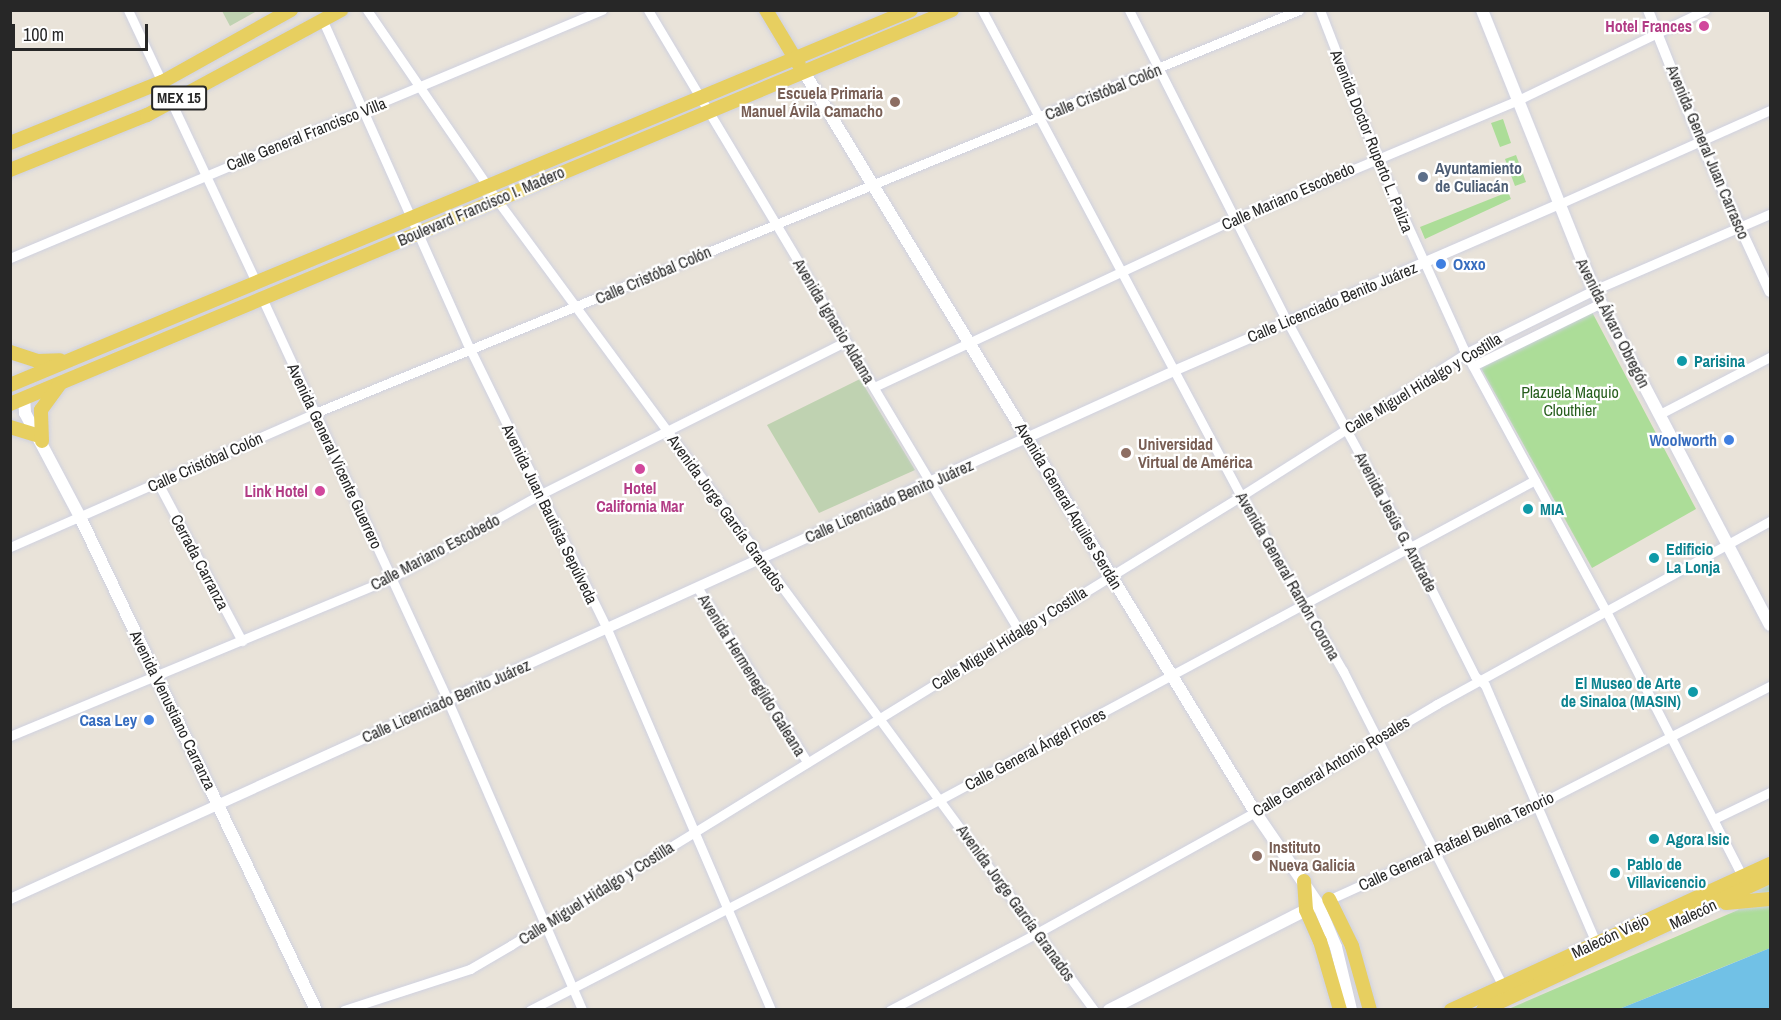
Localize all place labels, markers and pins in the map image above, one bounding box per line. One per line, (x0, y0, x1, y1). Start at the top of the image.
place label: Hotel Frances (1605, 16, 1692, 36)
marker: Hotel Frances (1697, 19, 1711, 33)
place label: Escuela Primaria Manuel Ávila Camacho (741, 83, 883, 121)
marker: Escuela Primaria Manuel Ávila Camacho (888, 95, 902, 109)
place label: Ayuntamiento de Culiacán (1435, 158, 1522, 196)
marker: Ayuntamiento de Culiacán (1416, 170, 1430, 184)
place label: Oxxo (1453, 254, 1486, 274)
marker: Oxxo (1434, 257, 1448, 271)
place label: Parisina (1694, 351, 1745, 371)
marker: Parisina (1675, 354, 1689, 368)
place label: Woolworth (1649, 430, 1717, 450)
marker: Woolworth (1722, 433, 1736, 447)
place label: Universidad Virtual de América (1138, 434, 1253, 472)
marker: Universidad Virtual de América (1119, 446, 1133, 460)
marker: Hotel California Mar (633, 462, 647, 476)
place label: Hotel California Mar (596, 478, 684, 516)
place label: Link Hotel (245, 481, 308, 501)
marker: Link Hotel (313, 484, 327, 498)
place label: MIA (1540, 499, 1564, 519)
marker: MIA (1521, 502, 1535, 516)
place label: Edificio La Lonja (1666, 539, 1720, 577)
marker: Edificio La Lonja (1647, 551, 1661, 565)
place label: El Museo de Arte de Sinaloa (MASIN) (1561, 673, 1681, 711)
marker: El Museo de Arte de Sinaloa (MASIN) (1686, 685, 1700, 699)
place label: Casa Ley (79, 710, 137, 730)
marker: Casa Ley (142, 713, 156, 727)
place label: Agora Isic (1666, 829, 1729, 849)
marker: Agora Isic (1647, 832, 1661, 846)
place label: Instituto Nueva Galicia (1269, 837, 1355, 875)
marker: Instituto Nueva Galicia (1250, 849, 1264, 863)
place label: Pablo de Villavicencio (1627, 854, 1706, 892)
marker: Pablo de Villavicencio (1608, 866, 1622, 880)

